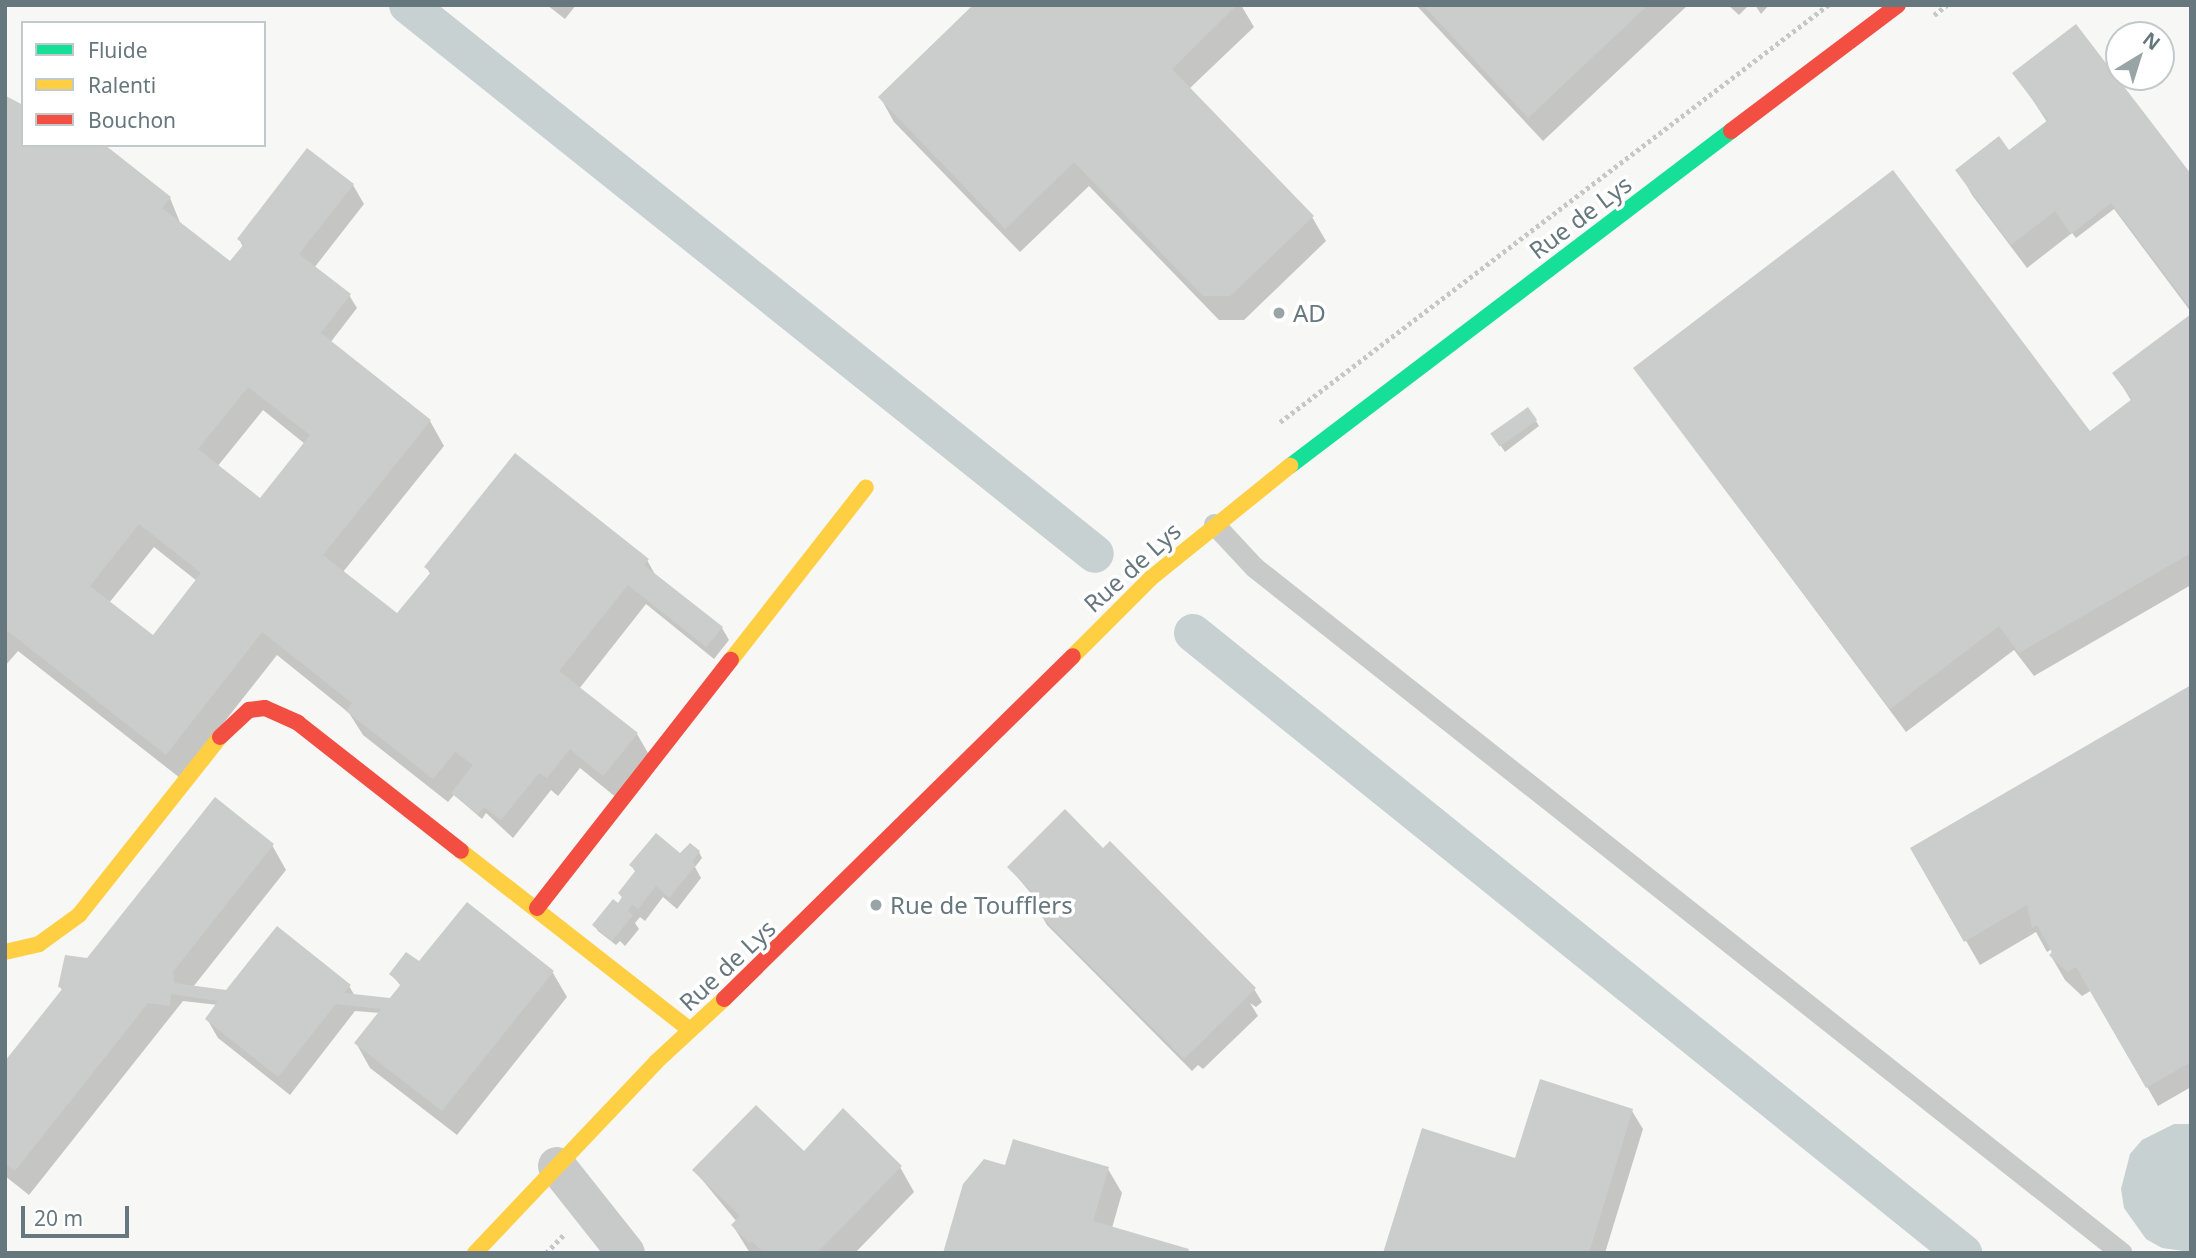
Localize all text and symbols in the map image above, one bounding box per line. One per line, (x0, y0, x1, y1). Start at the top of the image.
legend (21, 21, 266, 147)
north arrow (2105, 21, 2175, 91)
text: N (2138, 26, 2166, 56)
text: Fluide (88, 36, 147, 64)
text: Ralenti (88, 71, 156, 99)
text: Bouchon (88, 106, 176, 134)
street label: Rue de Lys (1523, 169, 1637, 265)
place label: AD (1293, 299, 1326, 327)
marker: AD (1271, 305, 1287, 321)
street label: Rue de Lys (1078, 516, 1186, 618)
place label: Rue de Toufflers (890, 891, 1073, 919)
marker: Rue de Toufflers (868, 897, 884, 913)
street label: Rue de Lys (673, 913, 781, 1017)
scale bar (24, 1192, 133, 1236)
text: 20 m (34, 1204, 83, 1232)

